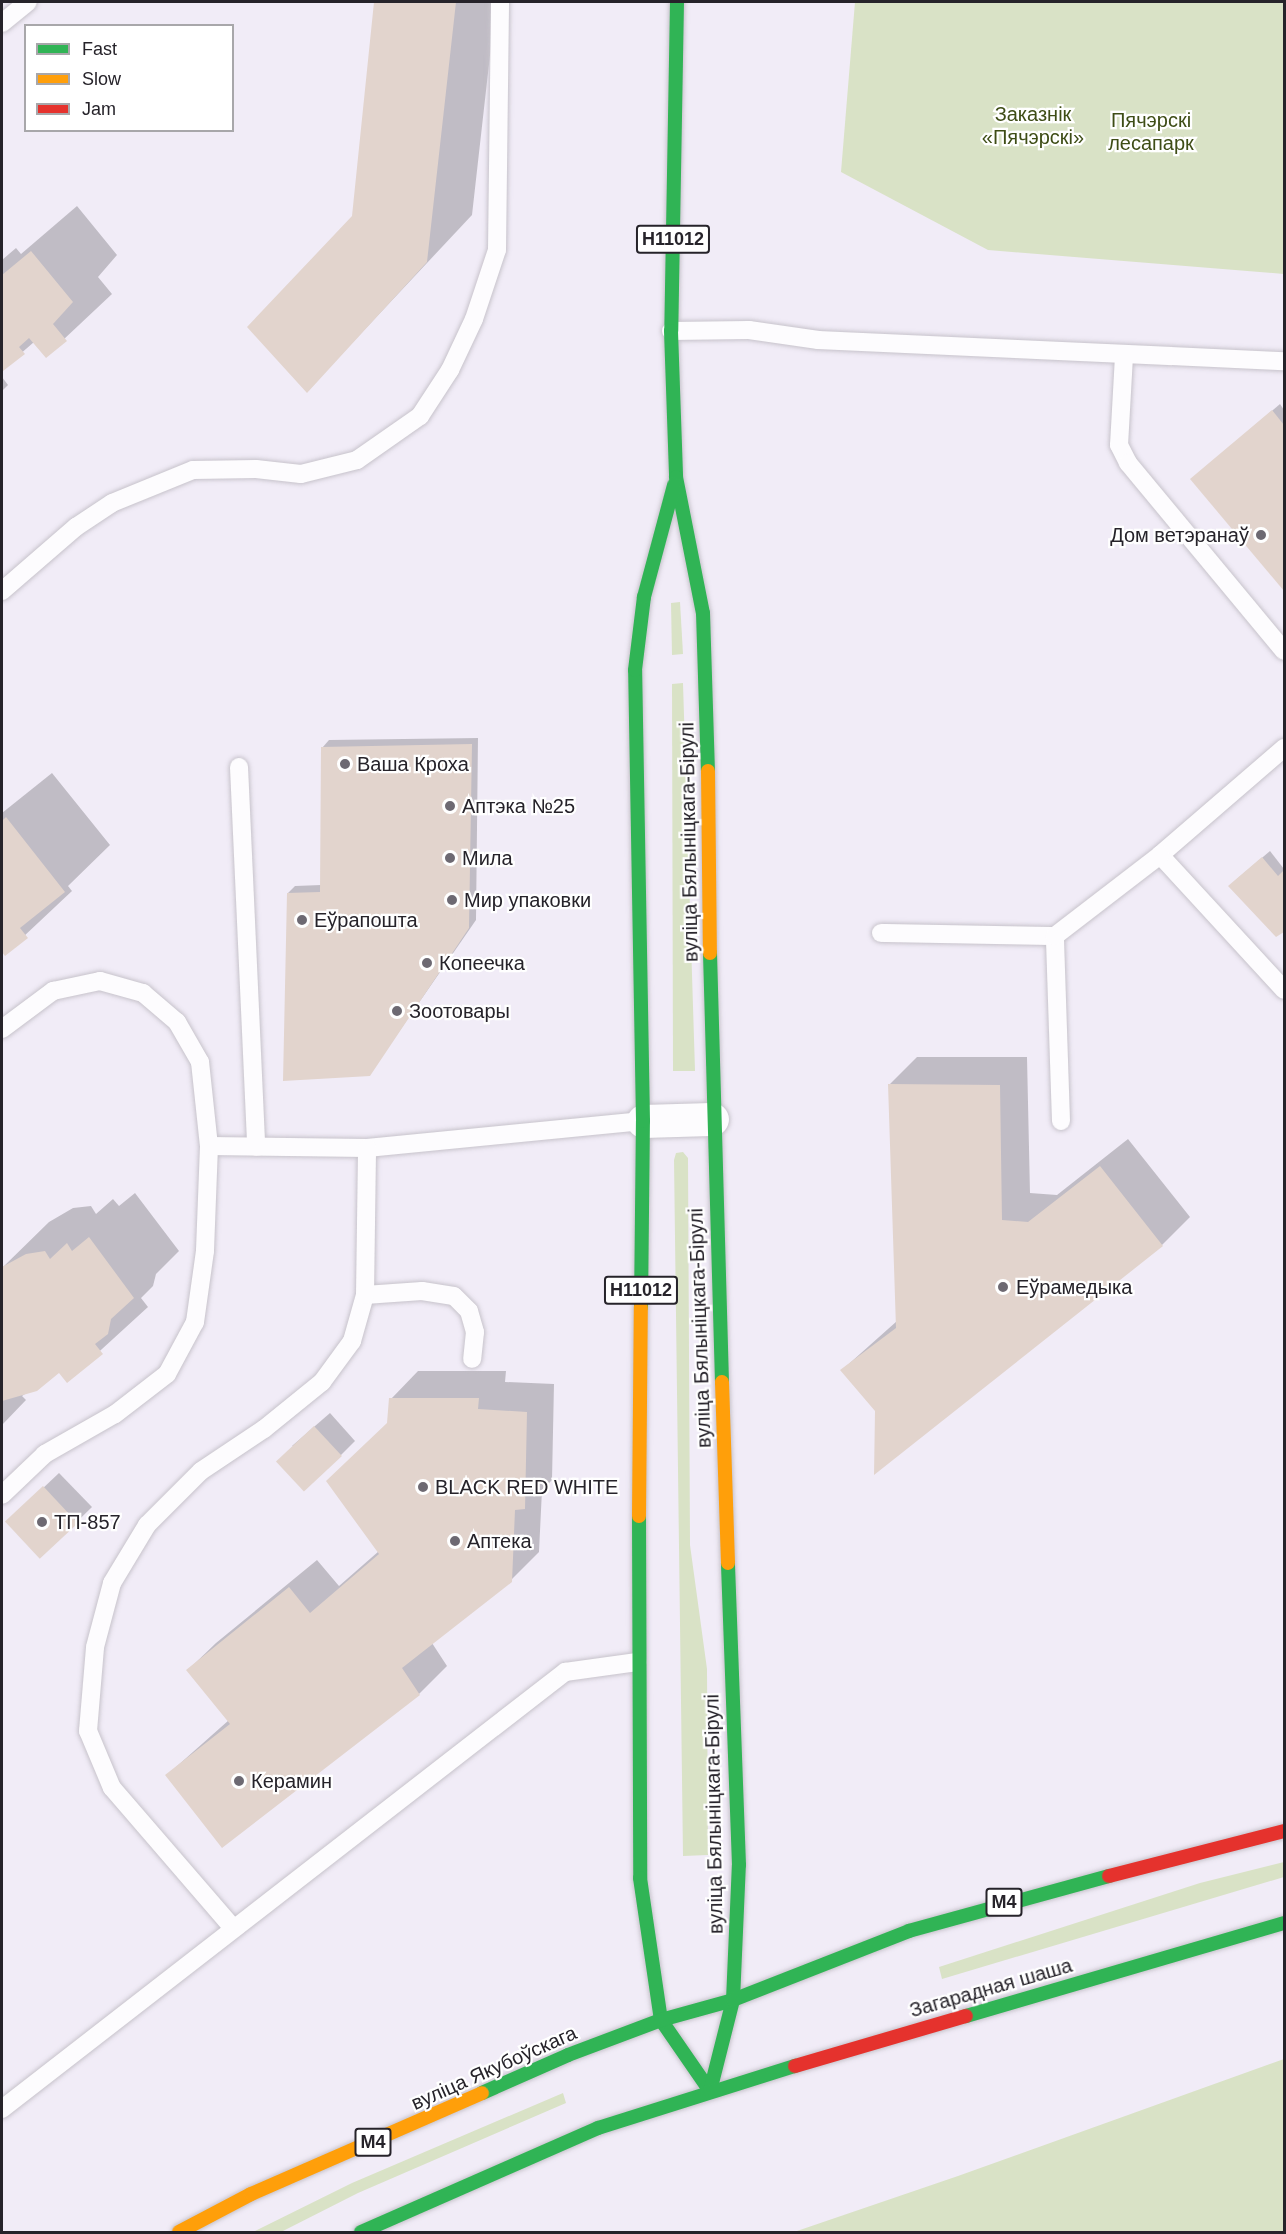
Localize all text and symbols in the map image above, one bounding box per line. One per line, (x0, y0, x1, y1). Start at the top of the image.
legend (24, 24, 234, 132)
text: Fast (82, 39, 117, 59)
text: Slow (82, 69, 121, 89)
text: Jam (82, 99, 116, 119)
park label: Заказнік «Пячэрскі» (982, 102, 1084, 149)
park label: Пячэрскі лесапарк (1108, 109, 1194, 156)
road number: Н11012 (636, 224, 710, 254)
place label: Дом ветэранаў (1110, 523, 1249, 547)
marker: Дом ветэранаў (1254, 528, 1268, 542)
street label: вуліца Бялыніцкага-Бірулі (675, 722, 703, 962)
place label: Ваша Кроха (357, 752, 469, 776)
marker: Ваша Кроха (338, 757, 352, 771)
place label: Аптэка №25 (462, 794, 575, 818)
marker: Аптэка №25 (443, 799, 457, 813)
place label: Мила (462, 846, 513, 870)
marker: Мила (443, 851, 457, 865)
place label: Мир упаковки (464, 888, 591, 912)
marker: Мир упаковки (445, 893, 459, 907)
place label: Еўрапошта (314, 908, 418, 932)
marker: Еўрапошта (295, 913, 309, 927)
place label: Копеечка (439, 951, 525, 975)
marker: Копеечка (420, 956, 434, 970)
place label: Зоотовары (409, 999, 510, 1023)
marker: Зоотовары (390, 1004, 404, 1018)
street label: вуліца Бялыніцкага-Бірулі (684, 1208, 716, 1448)
road number: Н11012 (604, 1275, 678, 1305)
place label: Еўрамедыка (1016, 1275, 1132, 1299)
marker: Еўрамедыка (994, 1278, 1012, 1296)
place label: BLACK RED WHITE (435, 1475, 618, 1499)
marker: BLACK RED WHITE (416, 1480, 430, 1494)
place label: ТП-857 (54, 1510, 121, 1534)
marker: ТП-857 (35, 1515, 49, 1529)
place label: Аптека (467, 1529, 532, 1553)
marker: Аптека (448, 1534, 462, 1548)
street label: вуліца Бялыніцкага-Бірулі (700, 1694, 728, 1934)
place label: Керамин (251, 1769, 332, 1793)
marker: Керамин (232, 1774, 246, 1788)
road number: М4 (984, 1887, 1024, 1917)
street label: Загарадная шаша (907, 1953, 1075, 2023)
street label: вуліца Якубоўскага (408, 2021, 580, 2115)
road number: М4 (354, 2127, 392, 2157)

